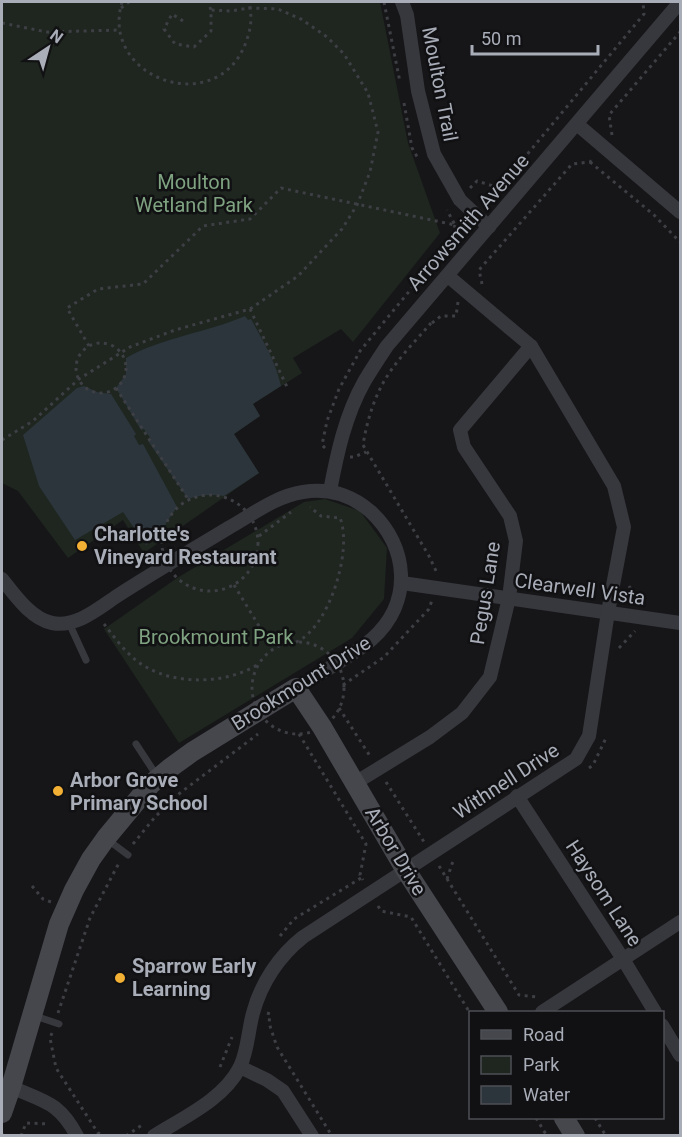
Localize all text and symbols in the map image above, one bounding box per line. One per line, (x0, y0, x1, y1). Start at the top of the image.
north arrow (18, 18, 78, 78)
scale bar (472, 18, 598, 56)
text: N (46, 25, 67, 47)
street label: Moulton Trail (417, 25, 463, 143)
text: 50 m (481, 28, 521, 49)
street label: Arrowsmith Avenue (402, 149, 534, 295)
park label: Moulton Wetland Park (135, 170, 254, 217)
place label: Charlotte's Vineyard Restaurant (94, 522, 277, 569)
marker: Charlotte's Vineyard Restaurant (75, 539, 89, 553)
street label: Pegus Lane (465, 540, 505, 646)
street label: Clearwell Vista (513, 568, 647, 610)
park label: Brookmount Park (139, 625, 294, 649)
street label: Brookmount Drive (227, 631, 375, 735)
street label: Withnell Drive (449, 738, 563, 824)
place label: Arbor Grove Primary School (70, 768, 208, 815)
marker: Arbor Grove Primary School (51, 784, 65, 798)
street label: Arbor Drive (360, 802, 432, 900)
street label: Haysom Lane (561, 835, 647, 951)
place label: Sparrow Early Learning (132, 954, 257, 1001)
marker: Sparrow Early Learning (113, 971, 127, 985)
legend (469, 1011, 664, 1119)
text: Road (523, 1024, 564, 1045)
text: Park (523, 1054, 560, 1075)
text: Water (523, 1084, 570, 1105)

